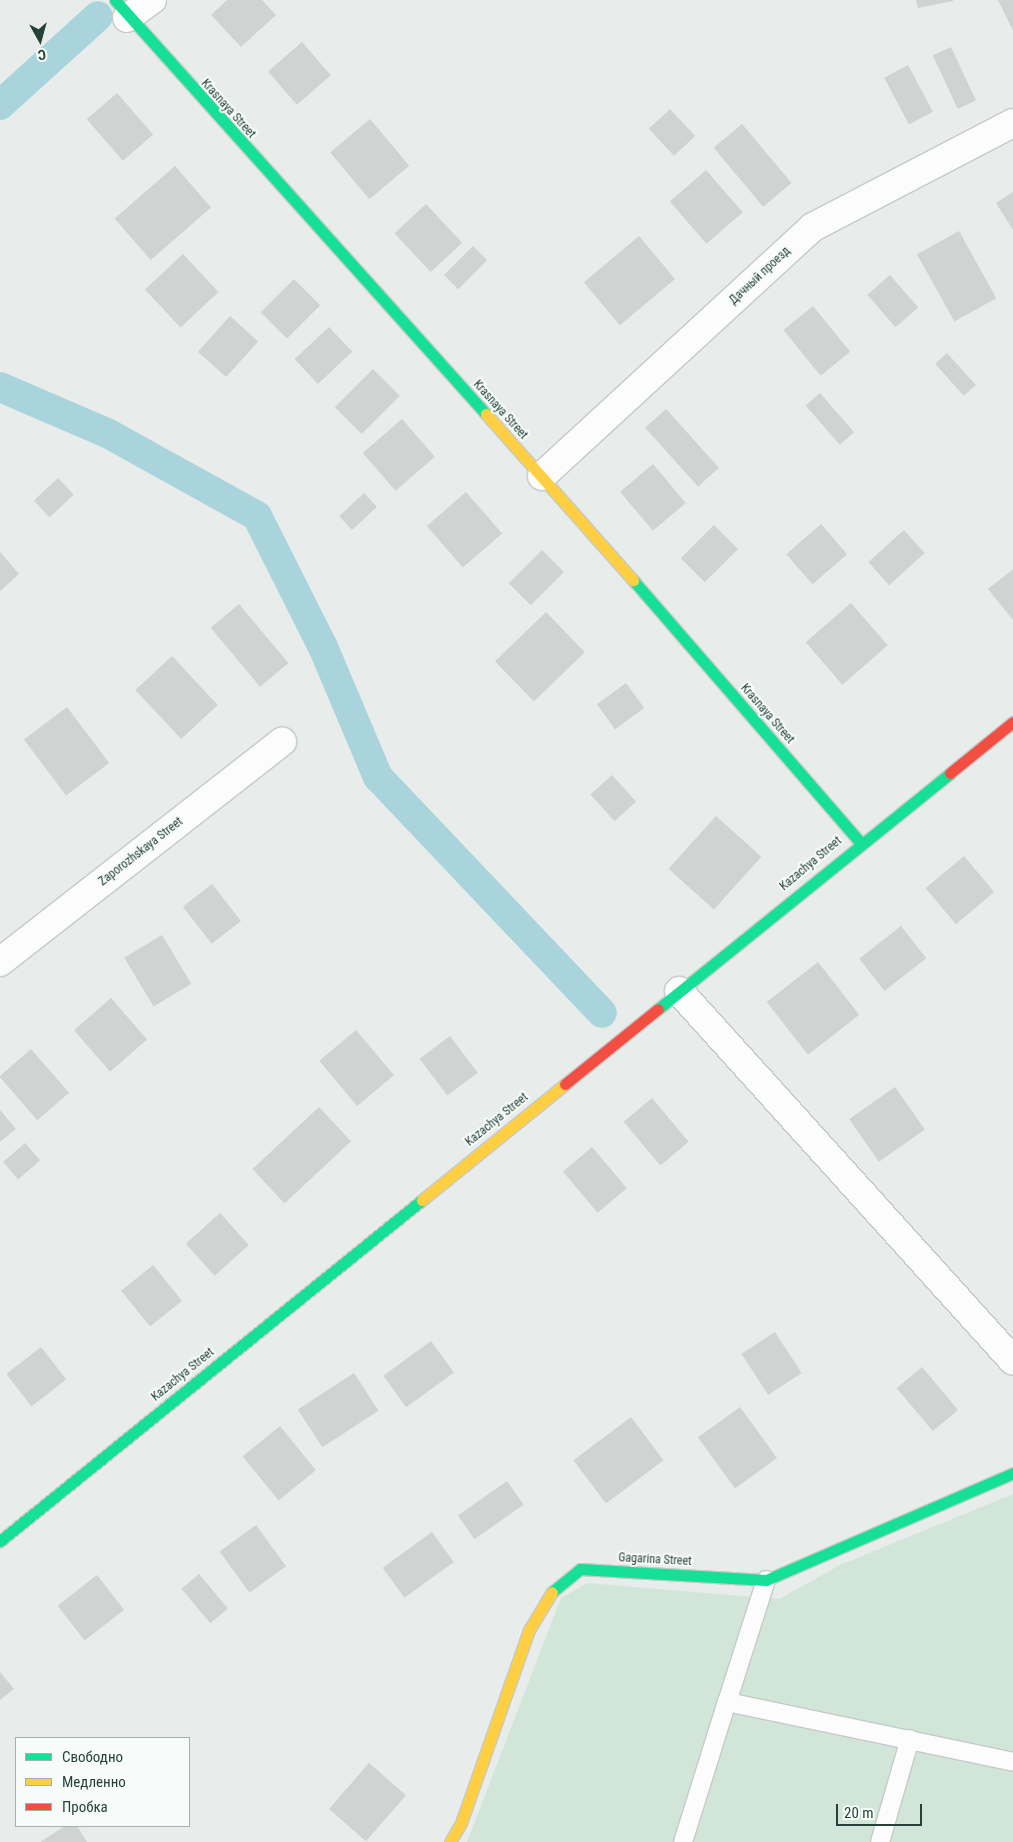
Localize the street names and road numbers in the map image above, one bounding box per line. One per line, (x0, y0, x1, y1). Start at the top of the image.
street label: Krasnaya Street (198, 77, 258, 141)
street label: Дачный проезд (727, 244, 793, 308)
street label: Krasnaya Street (470, 378, 530, 442)
street label: Krasnaya Street (737, 681, 797, 747)
street label: Zaporozhskaya Street (96, 815, 186, 889)
street label: Kazachya Street (777, 834, 845, 894)
street label: Kazachya Street (463, 1090, 531, 1150)
street label: Kazachya Street (149, 1345, 217, 1405)
street label: Gagarina Street (618, 1551, 692, 1569)

